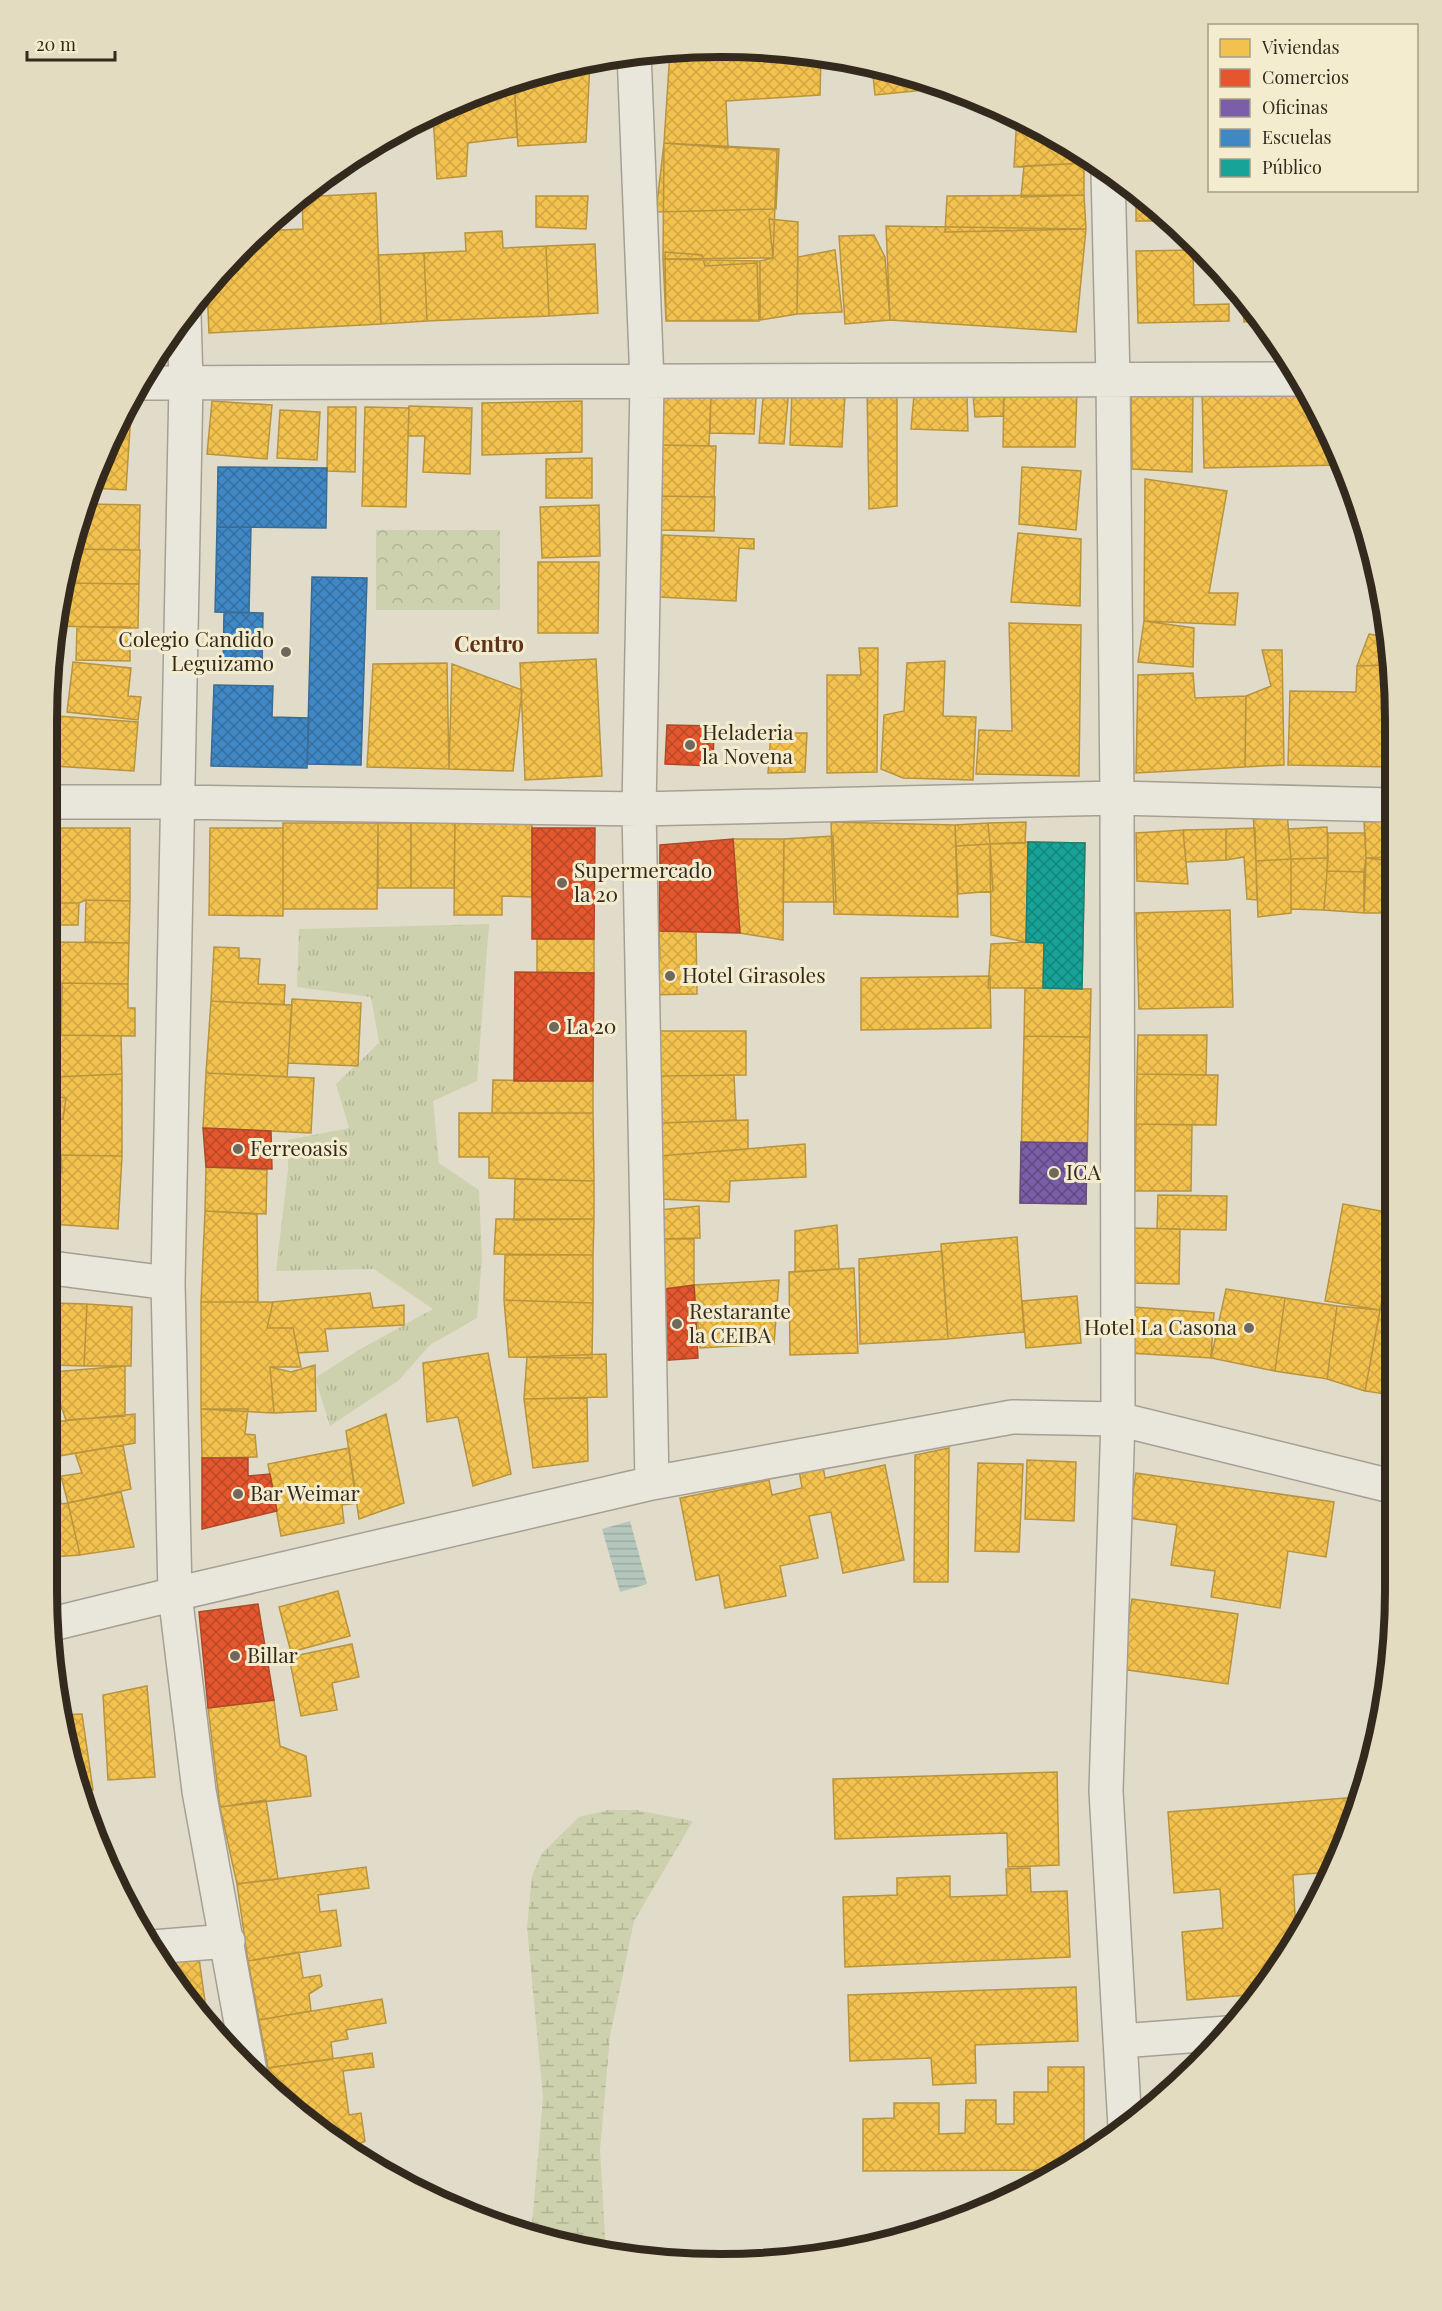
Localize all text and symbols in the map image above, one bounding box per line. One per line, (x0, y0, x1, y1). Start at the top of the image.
scale bar (27, 24, 116, 62)
legend (1208, 24, 1418, 192)
text: 20 m (36, 32, 76, 56)
text: Viviendas (1261, 35, 1340, 59)
text: Comercios (1262, 65, 1349, 89)
text: Oficinas (1262, 95, 1328, 119)
text: Escuelas (1262, 125, 1331, 149)
text: Público (1262, 155, 1322, 179)
place label: Colegio Candido Leguizamo (118, 624, 274, 676)
district label: Centro (454, 628, 524, 658)
marker: Colegio Candido Leguizamo (279, 645, 293, 659)
place label: Heladeria la Novena (702, 717, 794, 769)
marker: Heladeria la Novena (683, 738, 697, 752)
place label: Supermercado la 20 (574, 855, 712, 907)
marker: Supermercado la 20 (555, 876, 569, 890)
place label: Hotel Girasoles (682, 960, 826, 988)
marker: Hotel Girasoles (663, 969, 677, 983)
place label: La 20 (566, 1011, 616, 1039)
marker: La 20 (547, 1020, 561, 1034)
place label: Ferreoasis (250, 1133, 348, 1161)
marker: Ferreoasis (231, 1142, 245, 1156)
place label: ICA (1066, 1157, 1101, 1185)
marker: ICA (1047, 1166, 1061, 1180)
place label: Restarante la CEIBA (689, 1296, 791, 1348)
place label: Hotel La Casona (1084, 1312, 1238, 1340)
marker: Restarante la CEIBA (670, 1317, 684, 1331)
marker: Hotel La Casona (1242, 1321, 1256, 1335)
place label: Bar Weimar (250, 1478, 360, 1506)
marker: Bar Weimar (231, 1487, 245, 1501)
place label: Billar (247, 1640, 299, 1668)
marker: Billar (228, 1649, 242, 1663)

